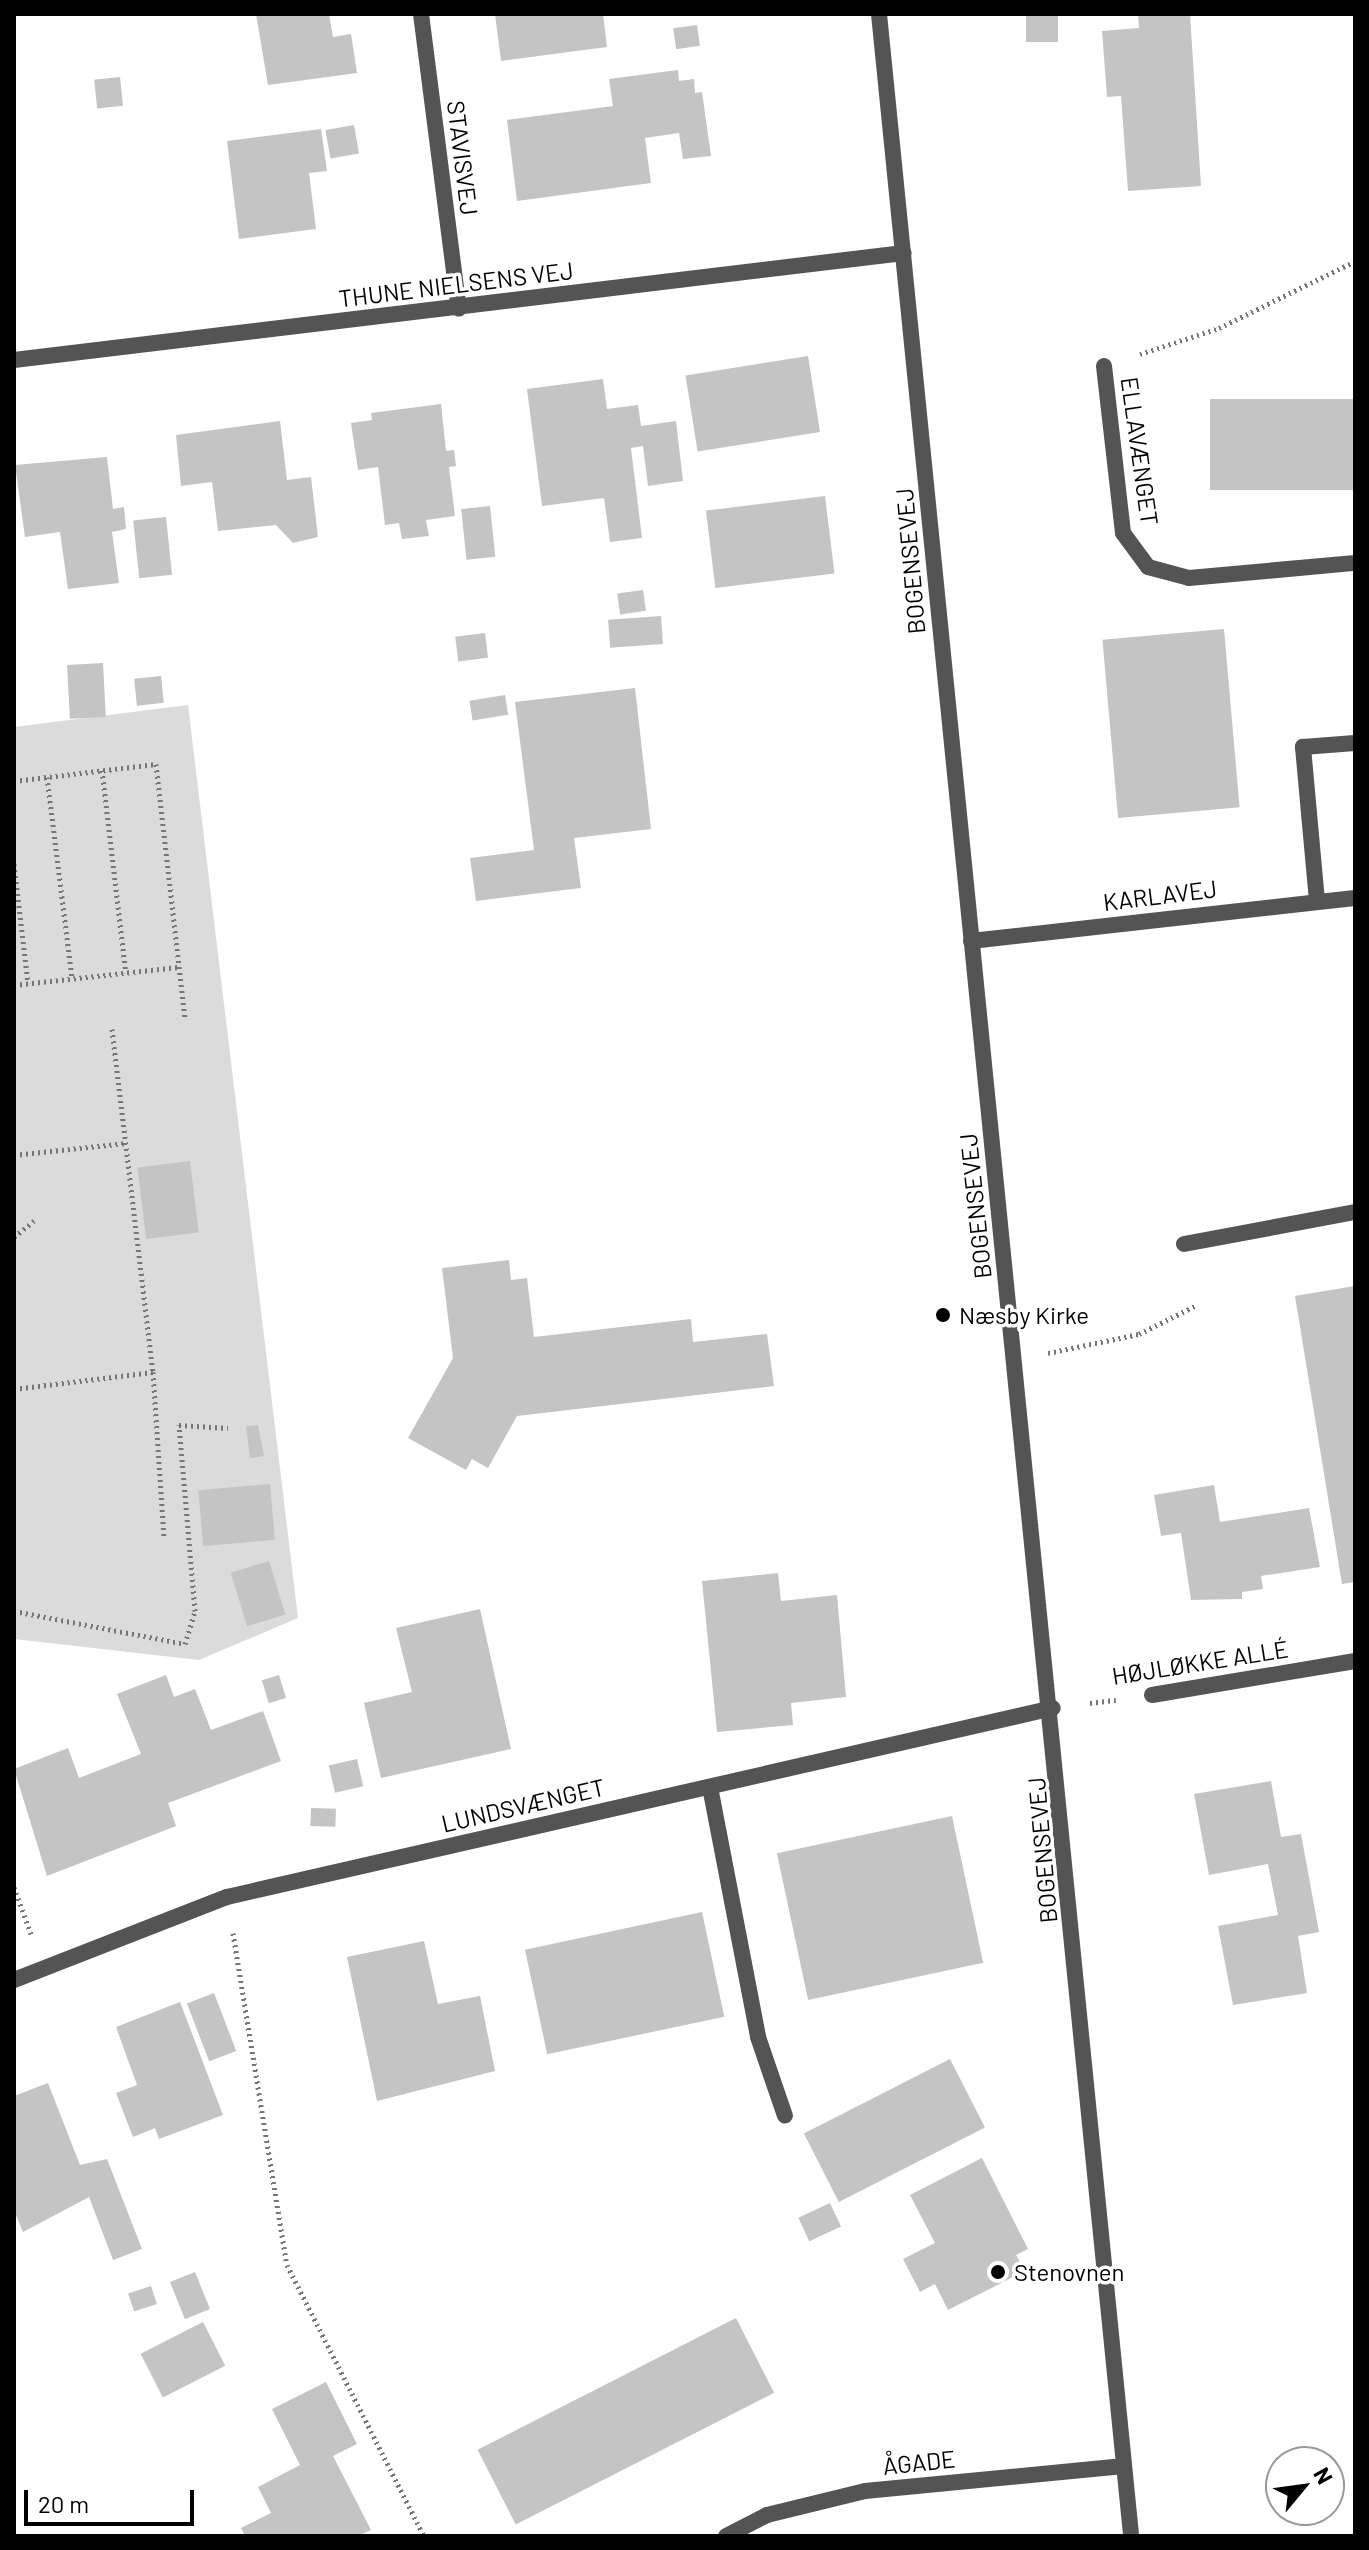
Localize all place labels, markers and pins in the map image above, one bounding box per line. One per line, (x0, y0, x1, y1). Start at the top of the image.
place label: Næsby Kirke (959, 1301, 1089, 1329)
marker: Næsby Kirke (934, 1306, 952, 1324)
place label: Stenovnen (1014, 2258, 1124, 2286)
marker: Stenovnen (989, 2263, 1007, 2281)

